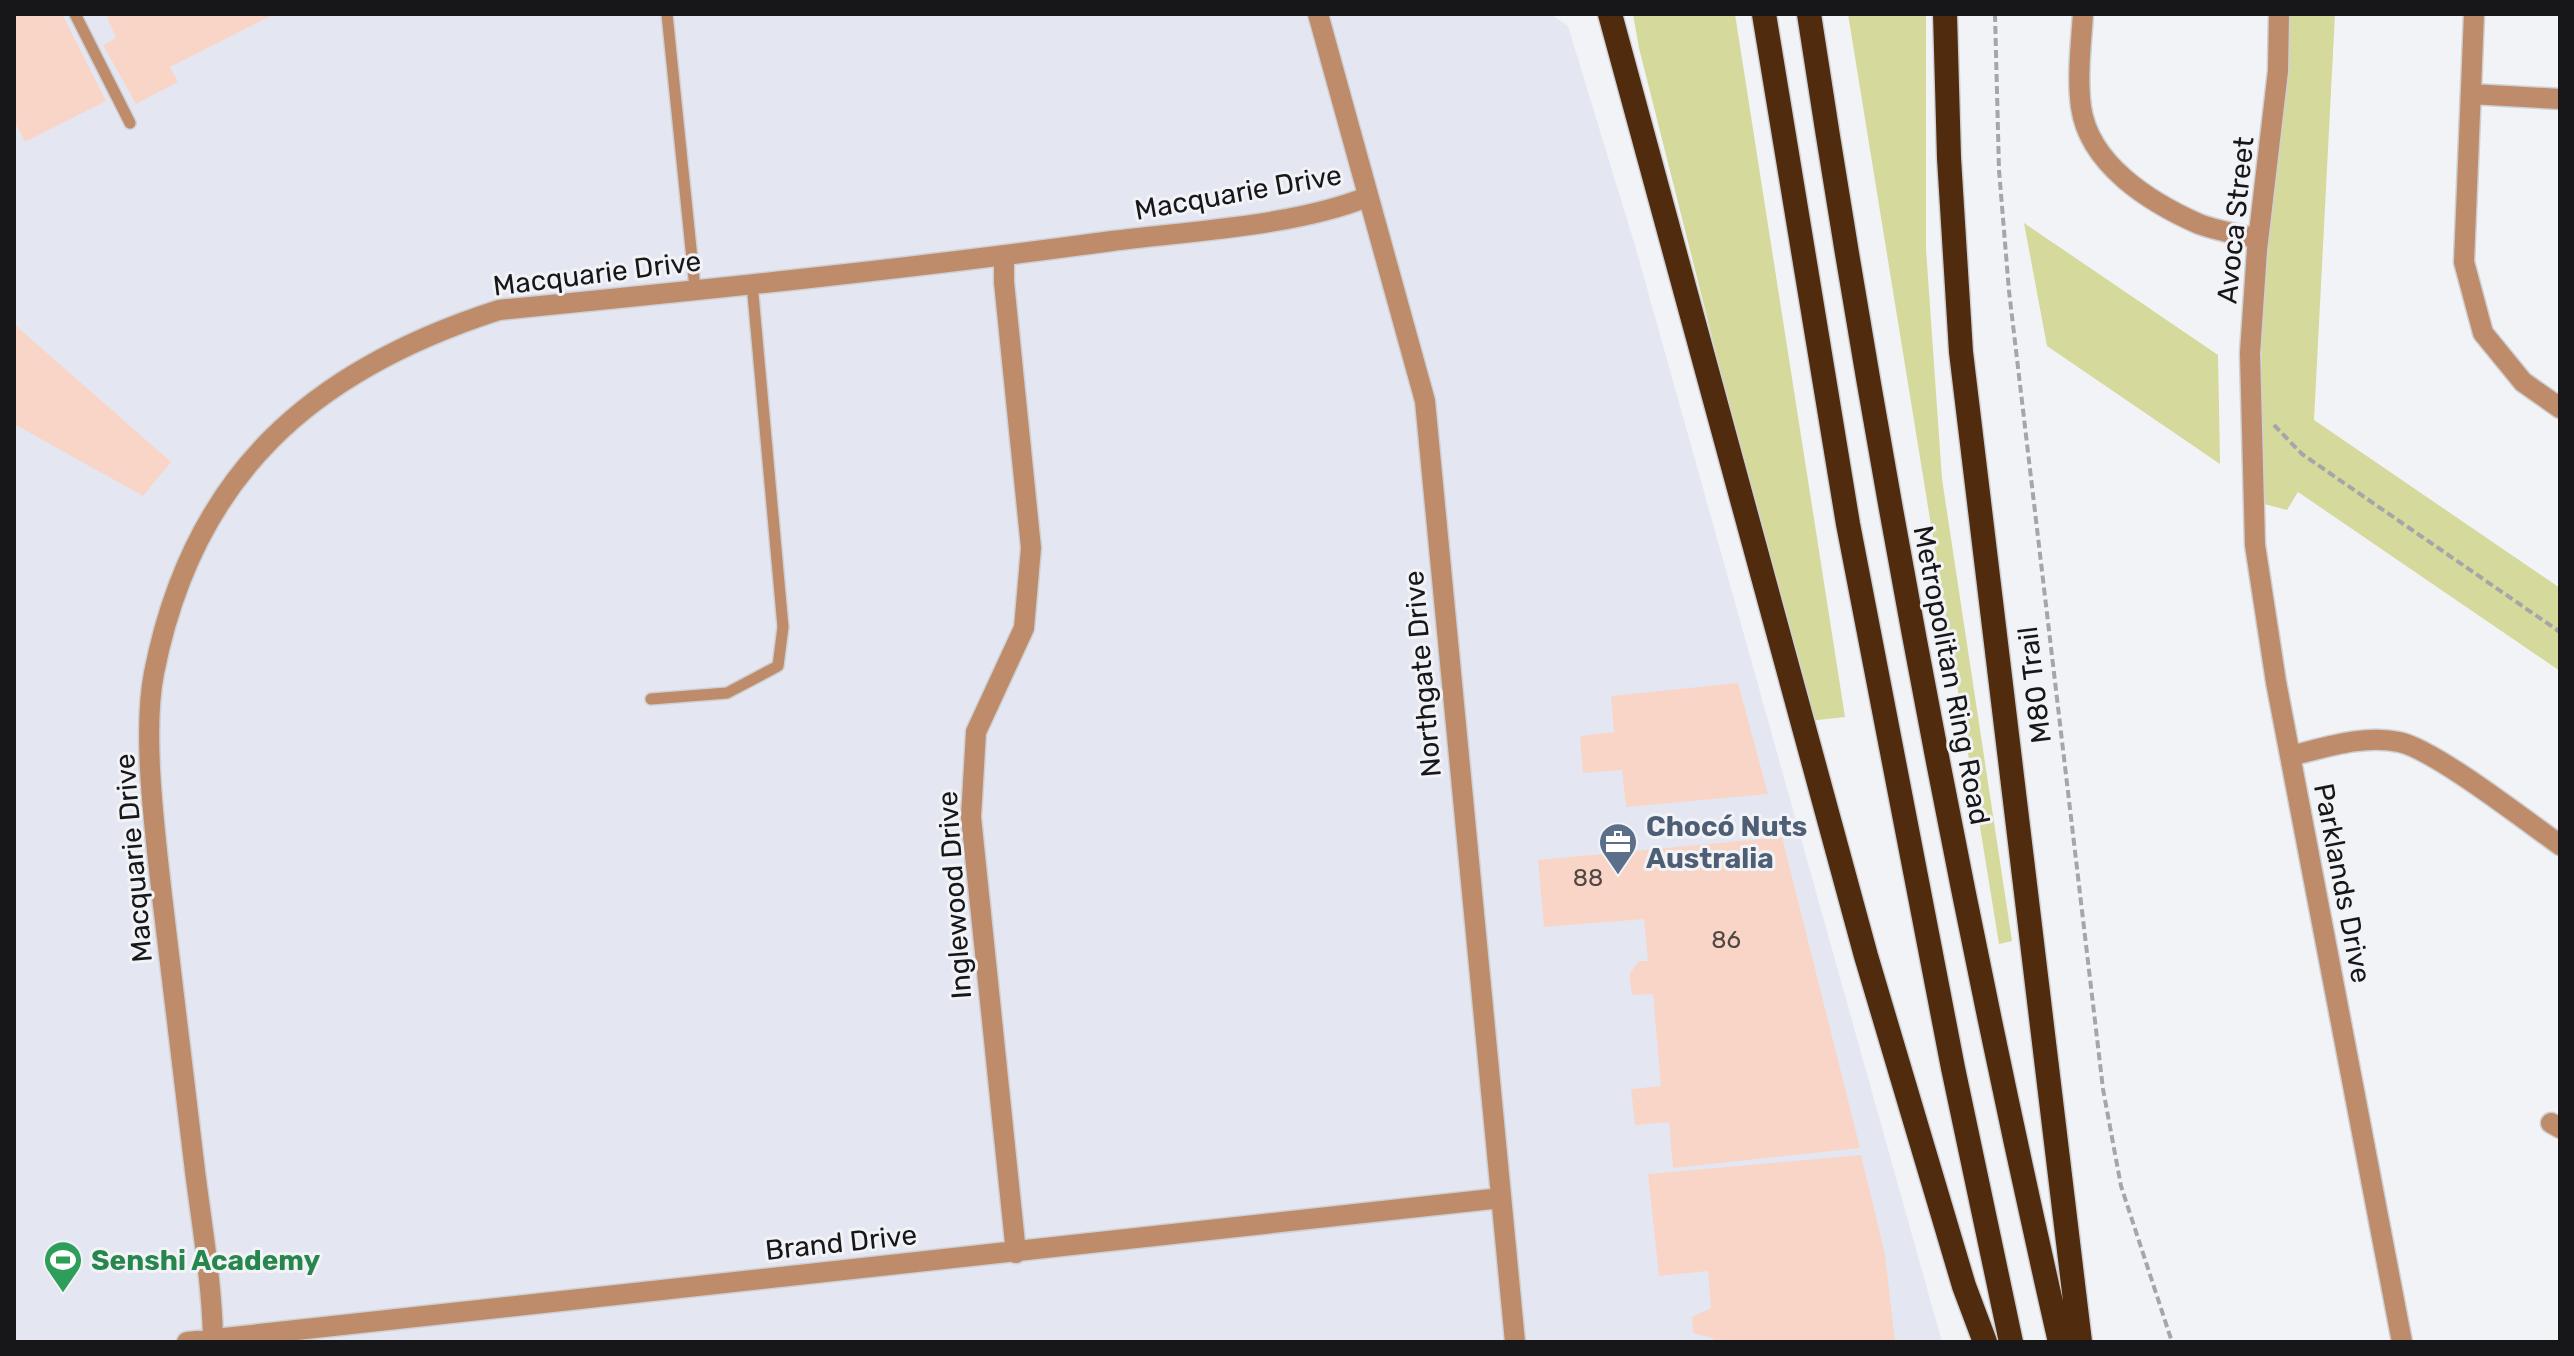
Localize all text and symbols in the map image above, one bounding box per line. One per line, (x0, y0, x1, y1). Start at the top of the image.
street label: Avoca Street (2210, 135, 2261, 305)
street label: Macquarie Drive (1132, 158, 1344, 227)
street label: Macquarie Drive (491, 244, 703, 303)
street label: Metropolitan Ring Road (1906, 523, 1997, 827)
street label: Northgate Drive (1397, 569, 1448, 779)
street label: M80 Trail (2011, 625, 2058, 745)
street label: Macquarie Drive (108, 752, 159, 964)
street label: Parklands Drive (2307, 780, 2378, 986)
street label: Inglewood Drive (931, 790, 978, 1000)
place label: Chocó Nuts Australia (1646, 810, 1807, 875)
office icon: Chocó Nuts Australia (1597, 821, 1639, 876)
house number: 88 (1573, 864, 1603, 892)
house number: 86 (1711, 926, 1741, 954)
street label: Brand Drive (764, 1218, 919, 1267)
sports icon: Senshi Academy (42, 1239, 84, 1294)
place label: Senshi Academy (91, 1244, 320, 1277)

